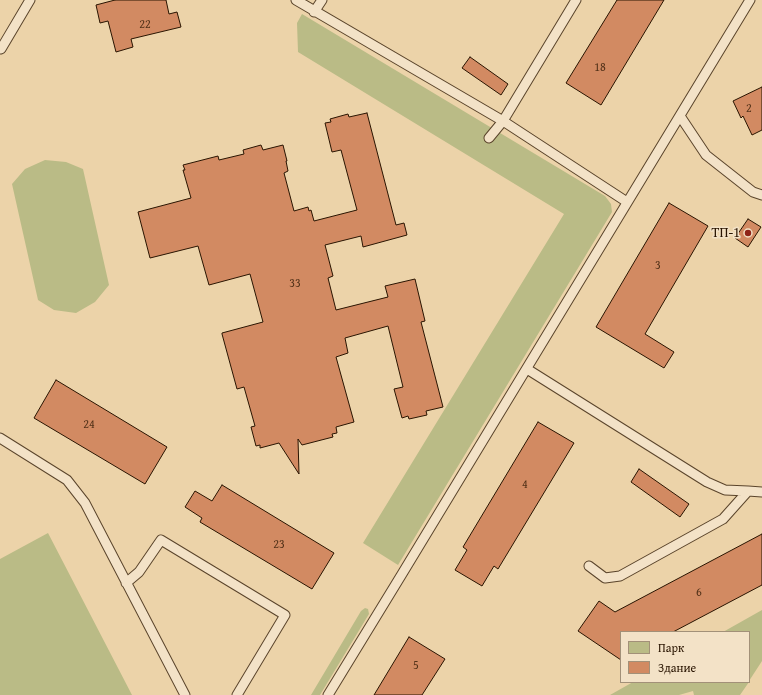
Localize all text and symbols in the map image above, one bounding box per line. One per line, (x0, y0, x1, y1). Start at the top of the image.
house number: 22 (139, 18, 151, 32)
house number: 18 (594, 61, 606, 75)
house number: 2 (746, 102, 752, 116)
place label: ТП-1 (712, 225, 740, 241)
marker: ТП-1 (743, 228, 753, 238)
house number: 3 (655, 259, 661, 273)
house number: 33 (289, 277, 301, 291)
house number: 24 (83, 418, 95, 432)
house number: 4 (522, 478, 528, 492)
house number: 23 (273, 538, 285, 552)
house number: 6 (696, 586, 702, 600)
legend (620, 631, 750, 683)
text: Парк (658, 639, 684, 656)
house number: 5 (413, 659, 419, 673)
text: Здание (658, 659, 696, 676)

